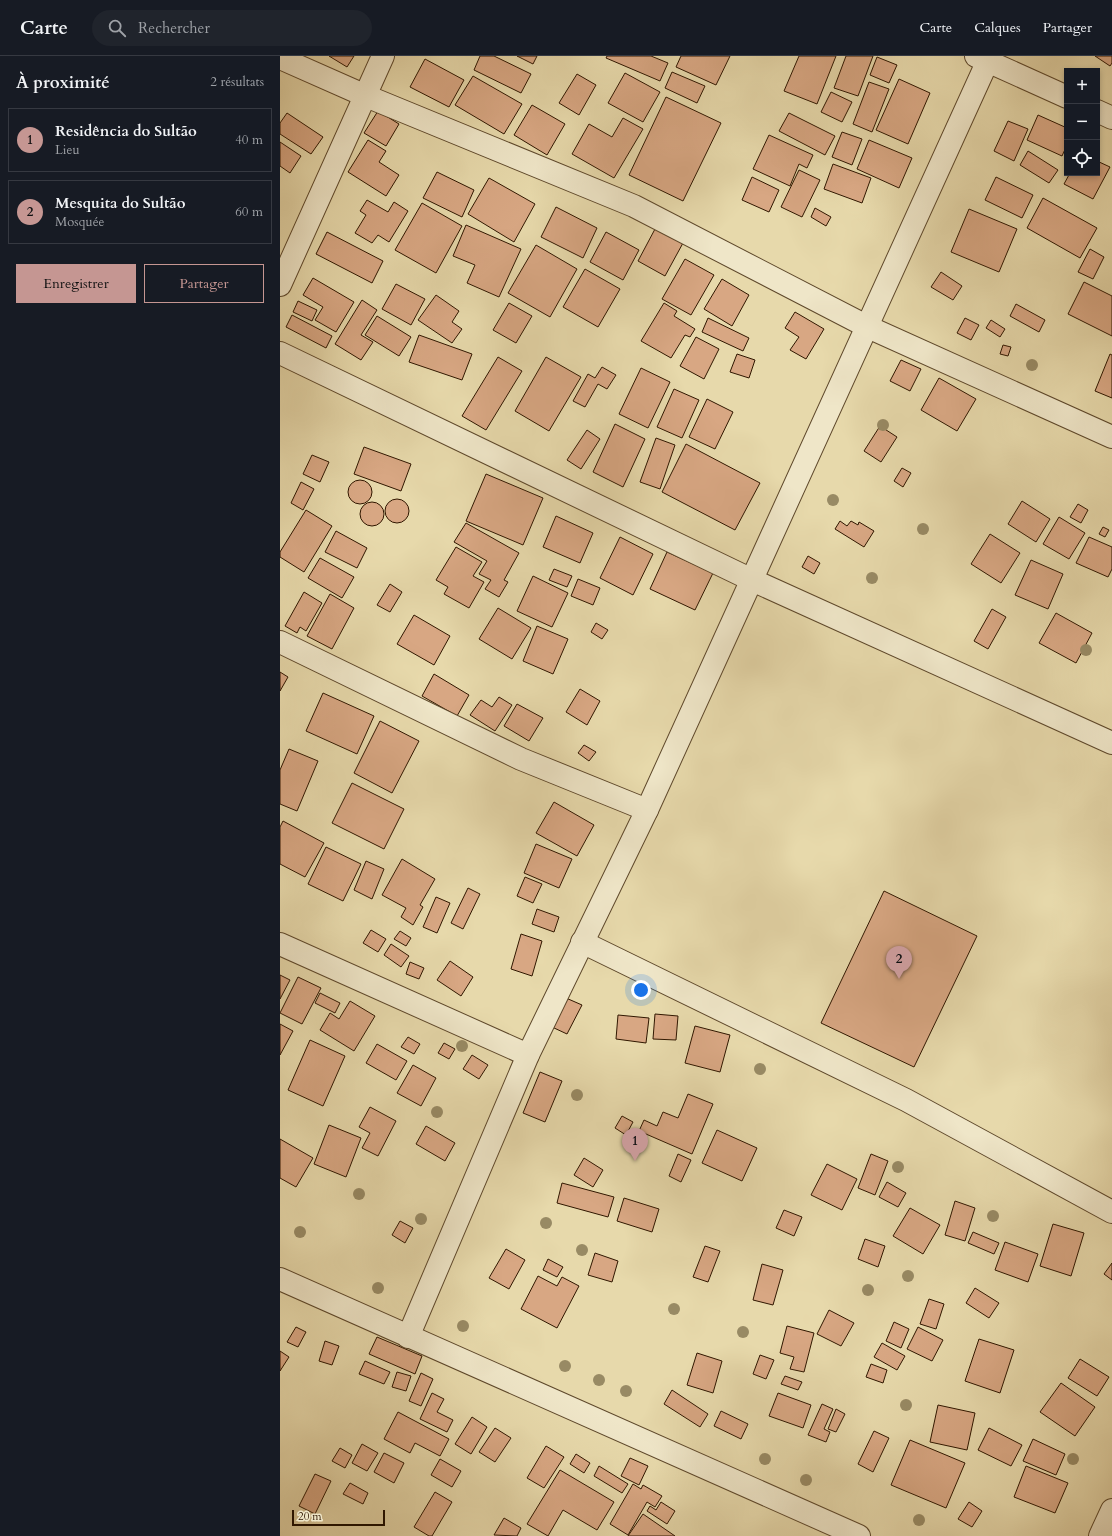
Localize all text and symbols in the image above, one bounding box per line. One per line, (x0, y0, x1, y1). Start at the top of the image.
search box (92, 10, 372, 46)
text: Carte (20, 15, 68, 41)
icon: search (106, 17, 128, 39)
text: Rechercher (138, 18, 210, 38)
text: Carte (920, 18, 952, 37)
text: Calques (974, 18, 1021, 37)
text: Partager (1043, 18, 1092, 37)
map controls (1064, 68, 1100, 176)
button: + (1064, 68, 1100, 104)
text: À proximité (16, 71, 110, 94)
text: 2 résultats (210, 73, 264, 91)
button: − (1064, 104, 1100, 140)
text: Residência do Sultão (55, 121, 197, 141)
text: 1 (27, 131, 33, 149)
text: 40 m (235, 131, 263, 149)
button: locate (1064, 140, 1100, 176)
text: Lieu (55, 141, 80, 159)
text: Mesquita do Sultão (55, 193, 185, 213)
text: 2 (27, 203, 33, 221)
text: 60 m (235, 203, 263, 221)
text: Mosquée (55, 213, 105, 231)
button: Enregistrer (16, 264, 136, 303)
button: Partager (144, 264, 264, 303)
pin: 2 (886, 946, 912, 979)
your location (631, 980, 651, 1000)
pin: 1 (622, 1128, 648, 1161)
scale bar (292, 1508, 385, 1527)
text: 20 m (298, 1509, 322, 1524)

